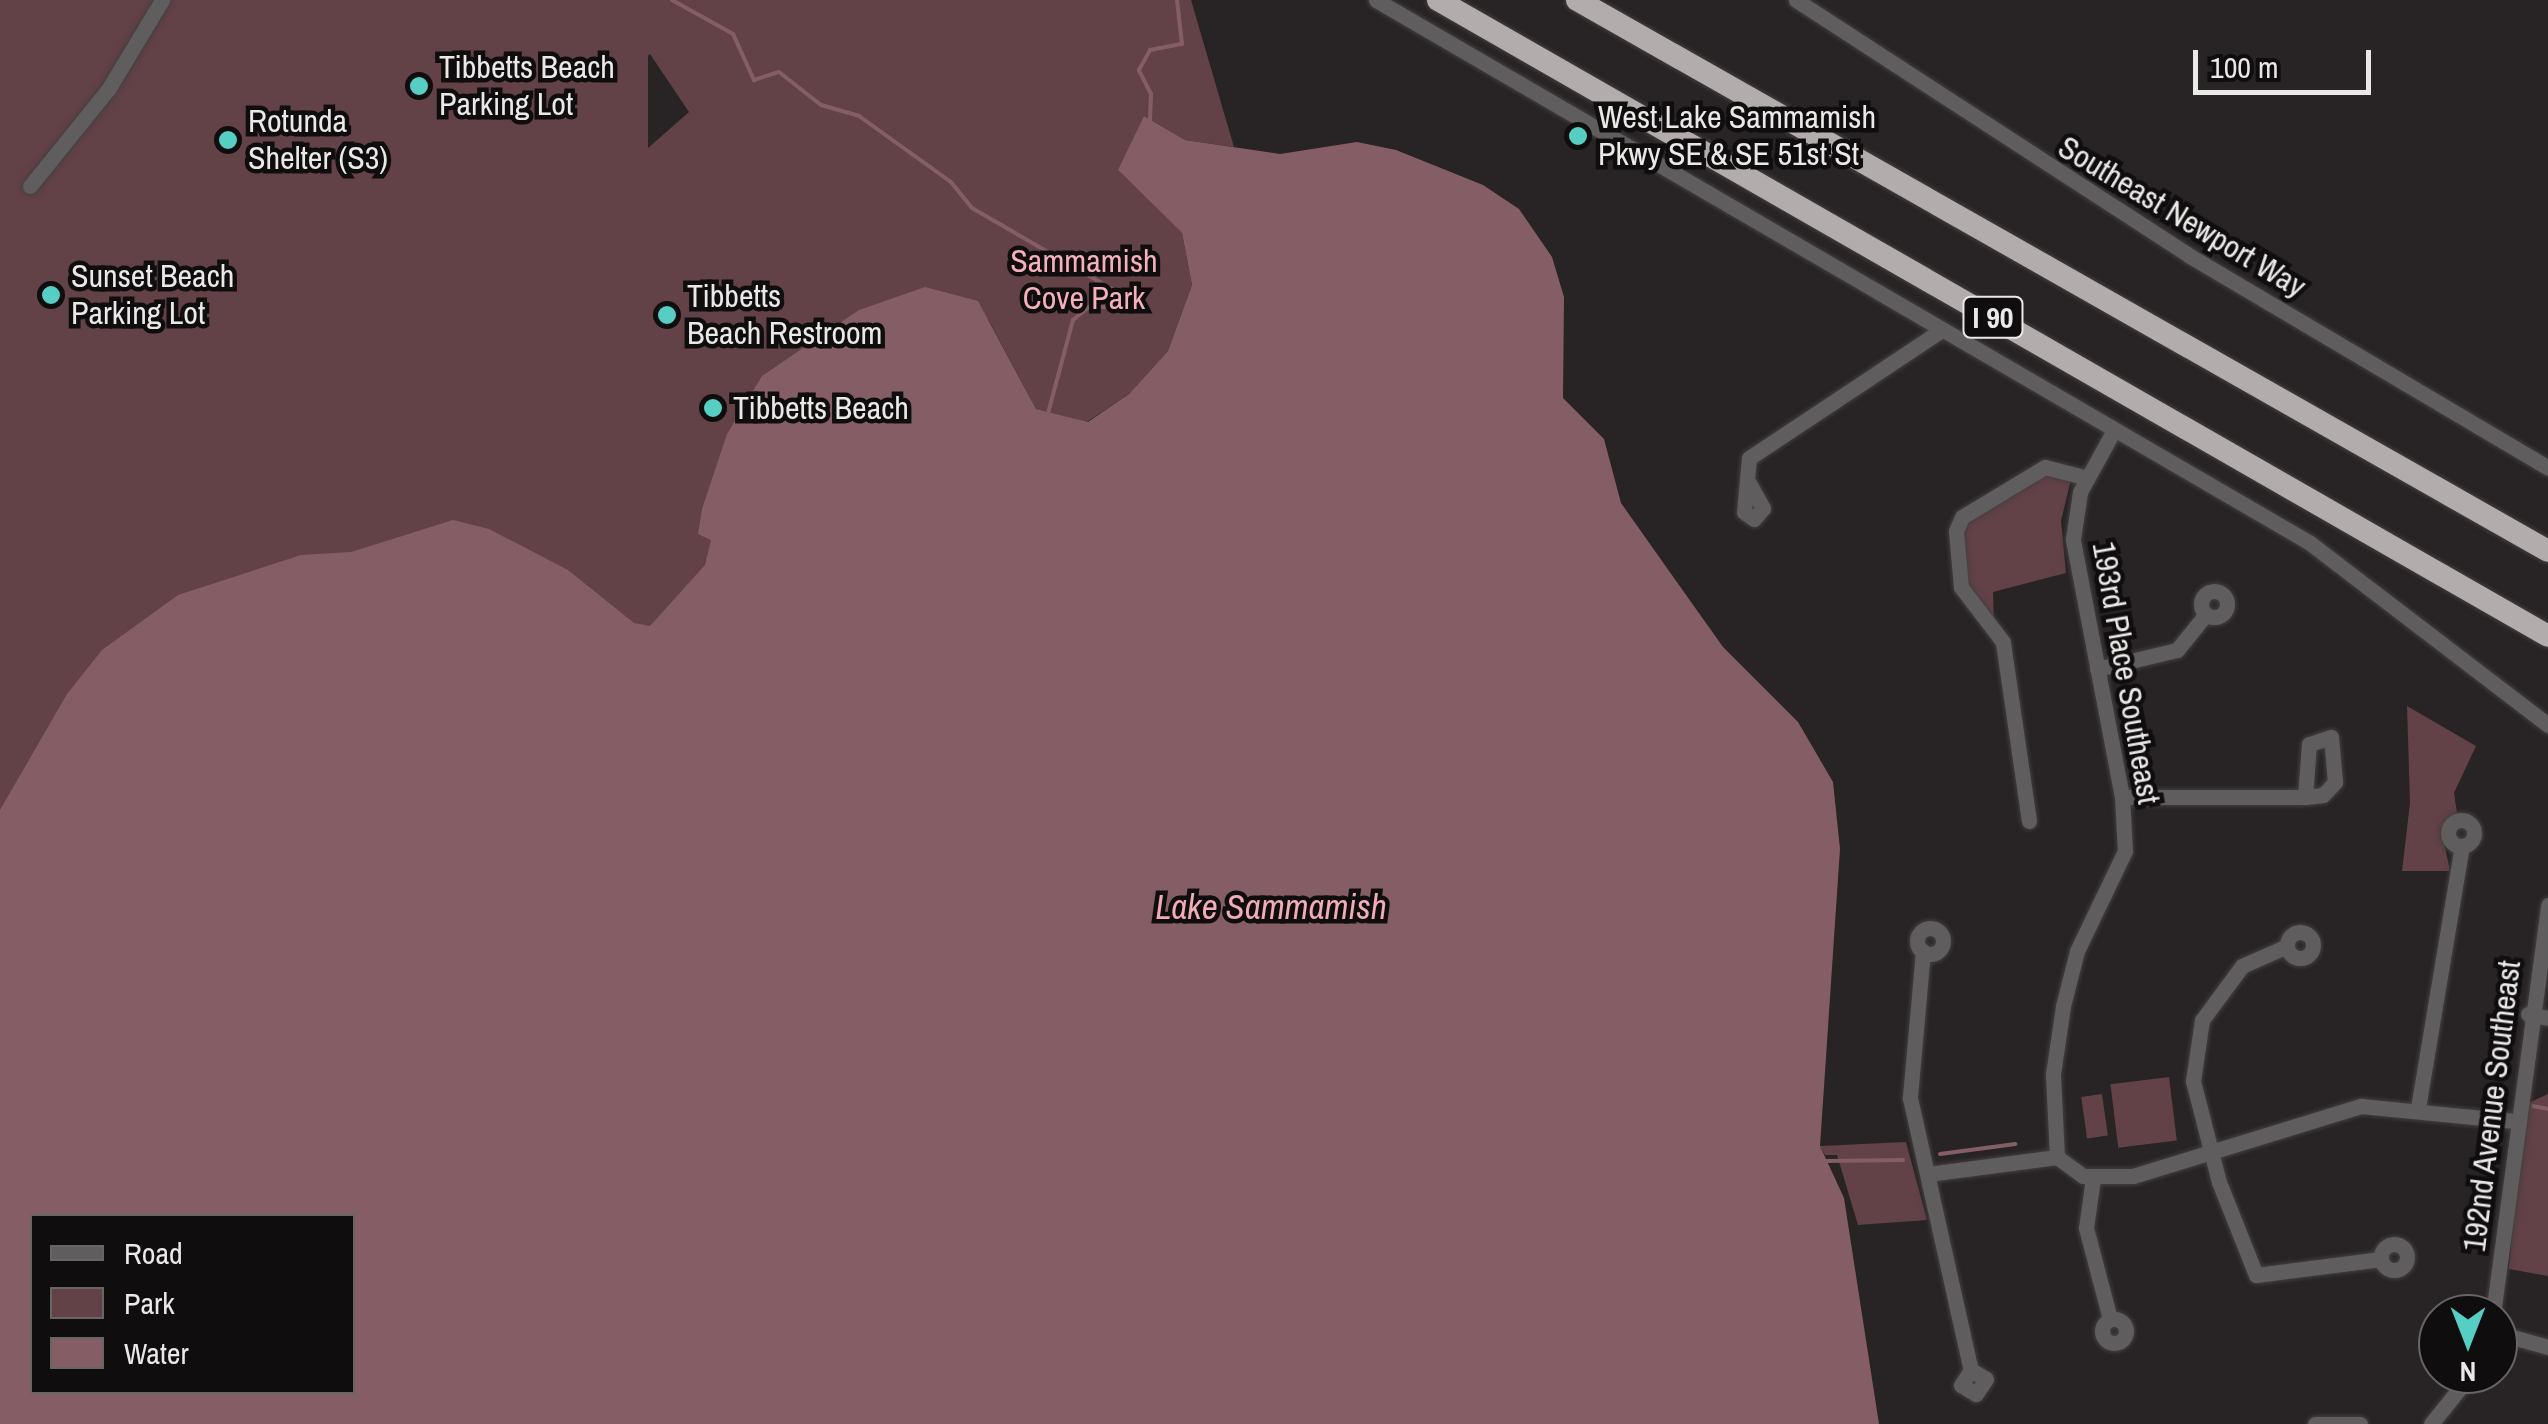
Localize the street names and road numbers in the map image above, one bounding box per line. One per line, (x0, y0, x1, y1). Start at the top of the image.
street label: Southeast Newport Way (2051, 128, 2313, 306)
road number: I 90 (1960, 292, 2026, 342)
street label: 193rd Place Southeast (2084, 539, 2168, 807)
street label: 192nd Avenue Southeast (2455, 958, 2529, 1254)

